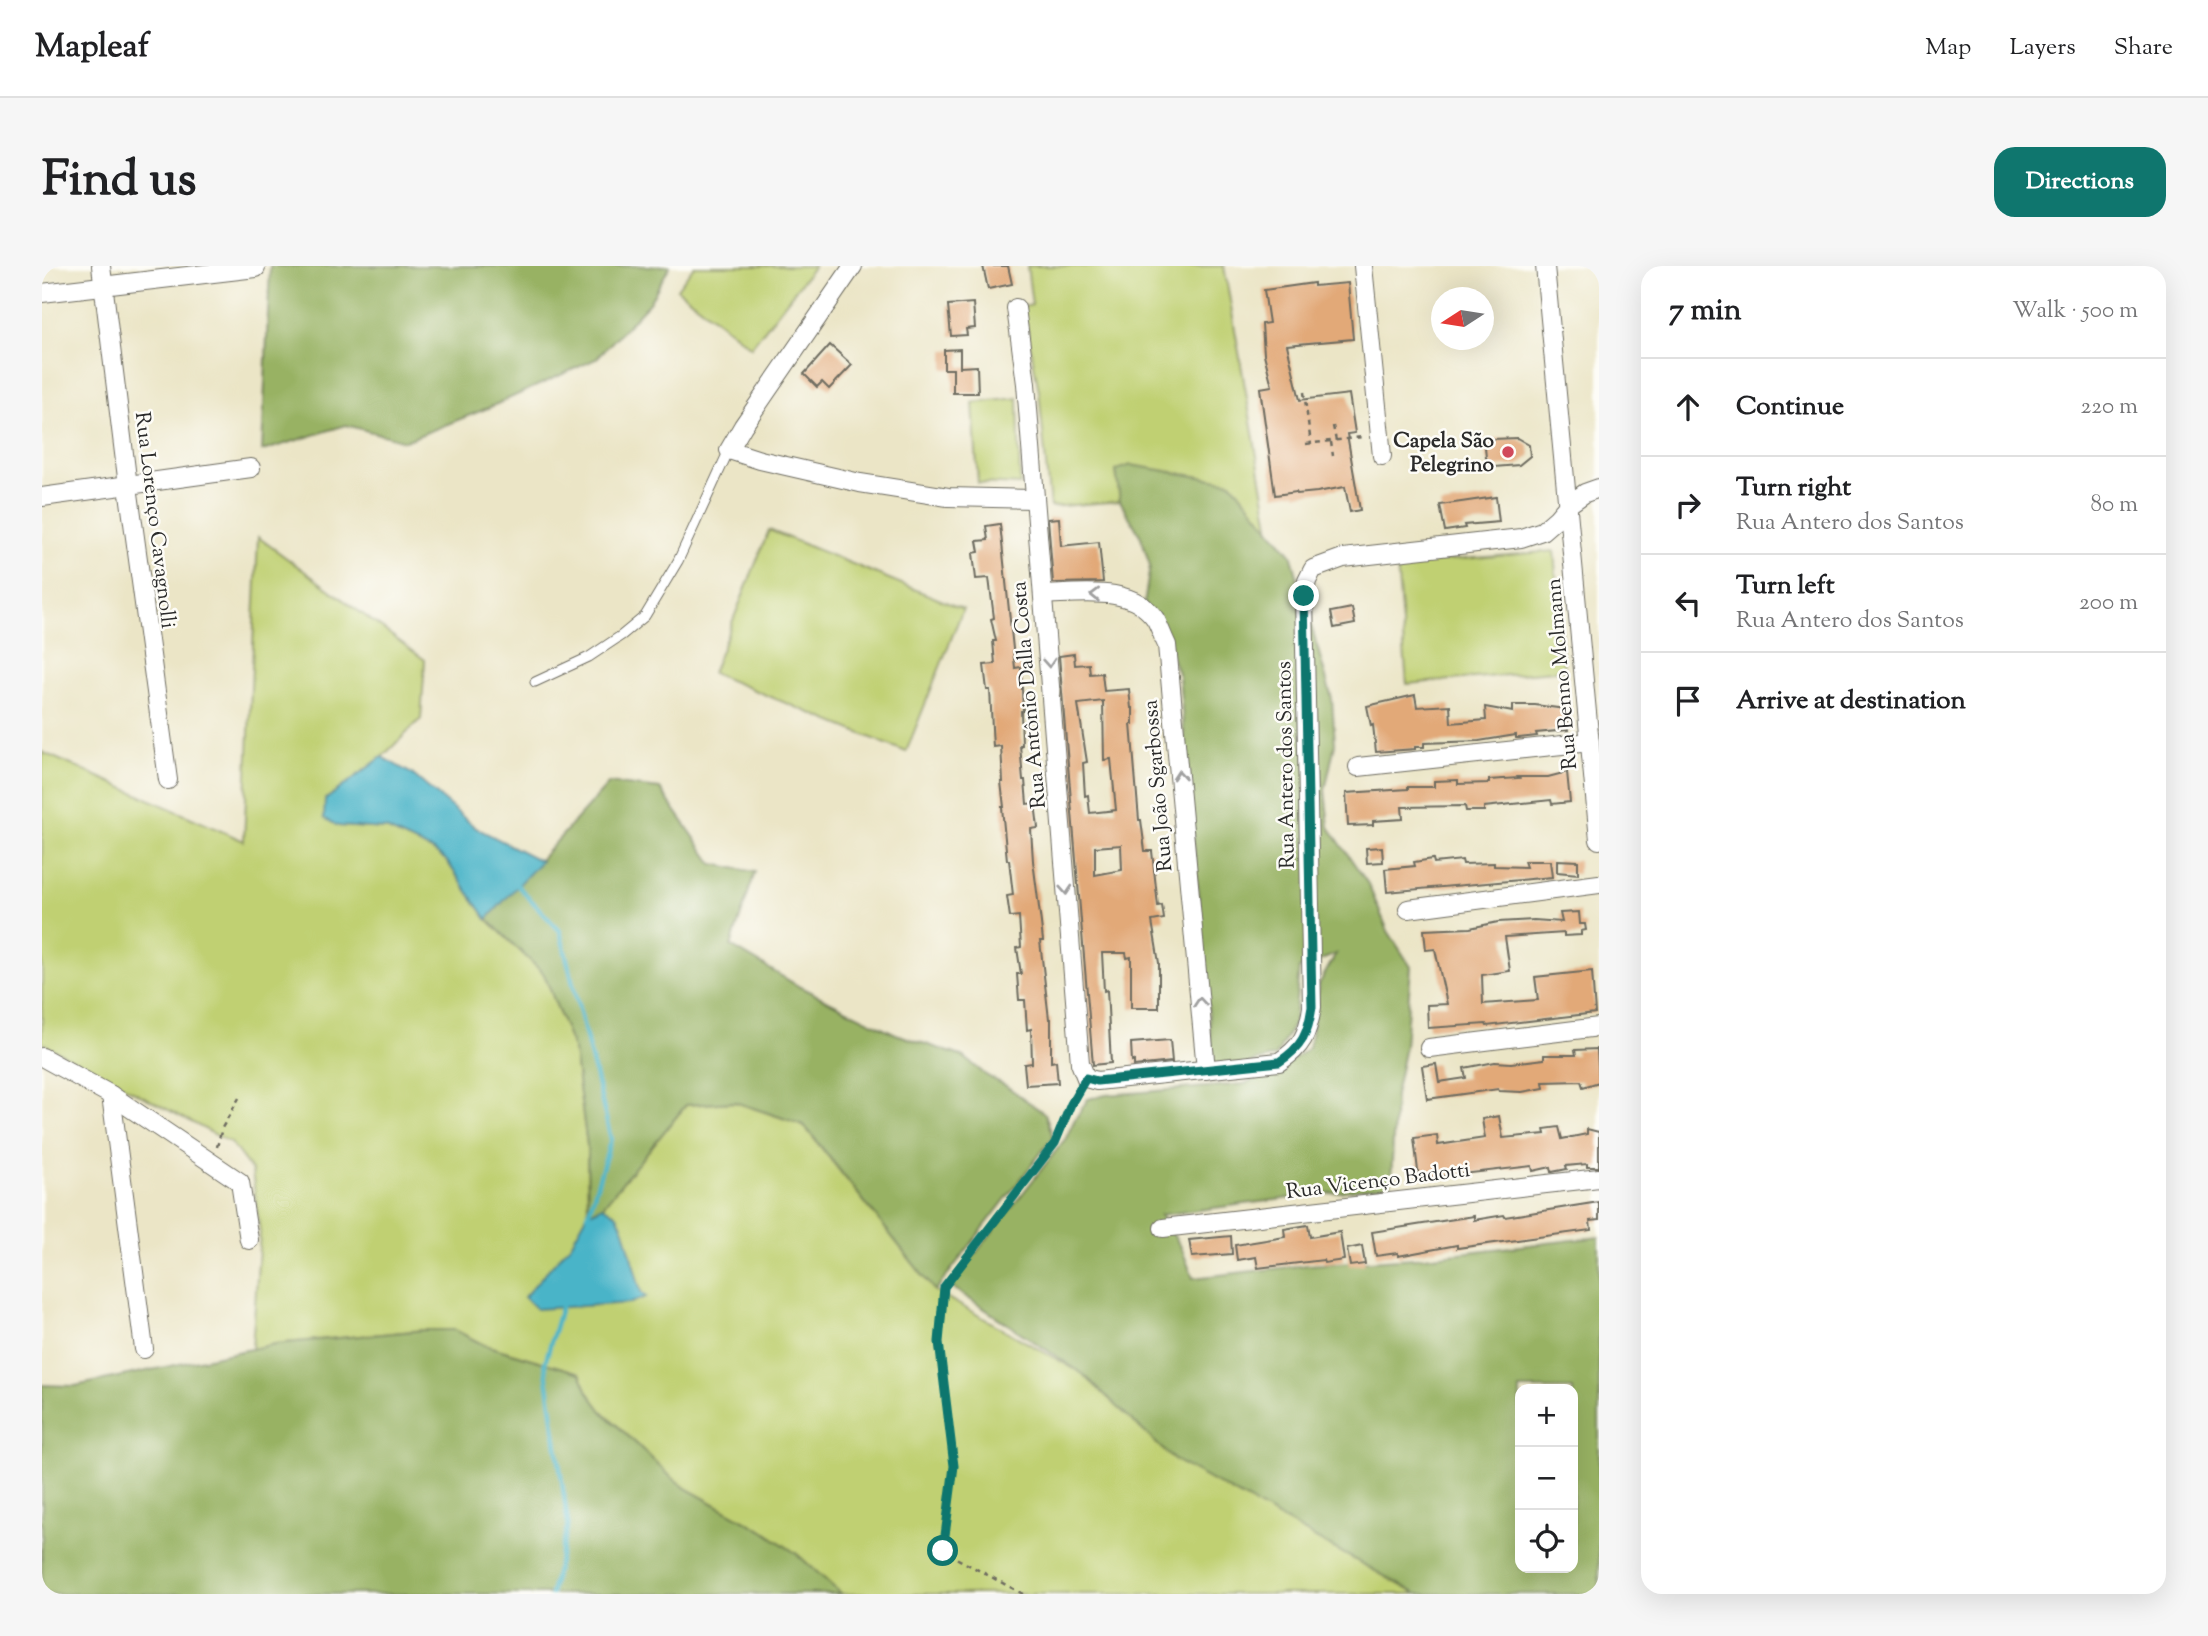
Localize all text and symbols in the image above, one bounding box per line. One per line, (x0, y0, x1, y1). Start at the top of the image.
text: Mapleaf (35, 24, 149, 72)
text: Map (1925, 31, 1971, 65)
text: Layers (2009, 31, 2076, 65)
text: Share (2114, 31, 2173, 65)
text: Find us (42, 147, 196, 217)
button: Directions (1994, 147, 2166, 217)
north arrow (1431, 287, 1494, 350)
text: 7 min (1669, 290, 1741, 333)
text: Walk · 500 m (2012, 295, 2138, 328)
icon: ahead (1669, 388, 1707, 426)
text: Continue (1736, 389, 1844, 426)
text: 220 m (2080, 391, 2138, 424)
street label: Rua Lorenço Cavagnolli (126, 410, 182, 630)
place label: Capela São Pelegrino (1393, 427, 1495, 481)
marker: Capela São Pelegrino (1500, 444, 1516, 460)
text: Turn right (1736, 470, 1851, 507)
icon: right (1669, 486, 1707, 524)
text: 80 m (2090, 489, 2138, 522)
text: Rua Antero dos Santos (1736, 507, 1964, 540)
text: Turn left (1736, 568, 1835, 605)
street label: Rua Benno Molmann (1540, 577, 1586, 771)
street label: Rua Antônio Dalla Costa (1005, 580, 1055, 810)
route end (1288, 580, 1319, 611)
icon: left (1669, 584, 1707, 622)
one-way arrow (1089, 587, 1100, 602)
text: 200 m (2079, 587, 2138, 620)
text: Rua Antero dos Santos (1736, 605, 1964, 638)
one-way arrow (1041, 658, 1056, 669)
street label: Rua Antero dos Santos (1270, 661, 1304, 869)
icon: arrive (1669, 682, 1707, 720)
text: Arrive at destination (1736, 683, 1966, 720)
street label: Rua João Sgarbossa (1136, 698, 1181, 873)
one-way arrow (1172, 770, 1187, 781)
one-way arrow (1058, 885, 1073, 896)
one-way arrow (1192, 996, 1207, 1008)
street label: Rua Vicenço Badotti (1285, 1156, 1472, 1208)
map controls (1515, 1384, 1578, 1573)
button: + (1515, 1384, 1578, 1447)
button: − (1515, 1447, 1578, 1510)
button: locate (1515, 1510, 1578, 1573)
route start (927, 1535, 958, 1566)

